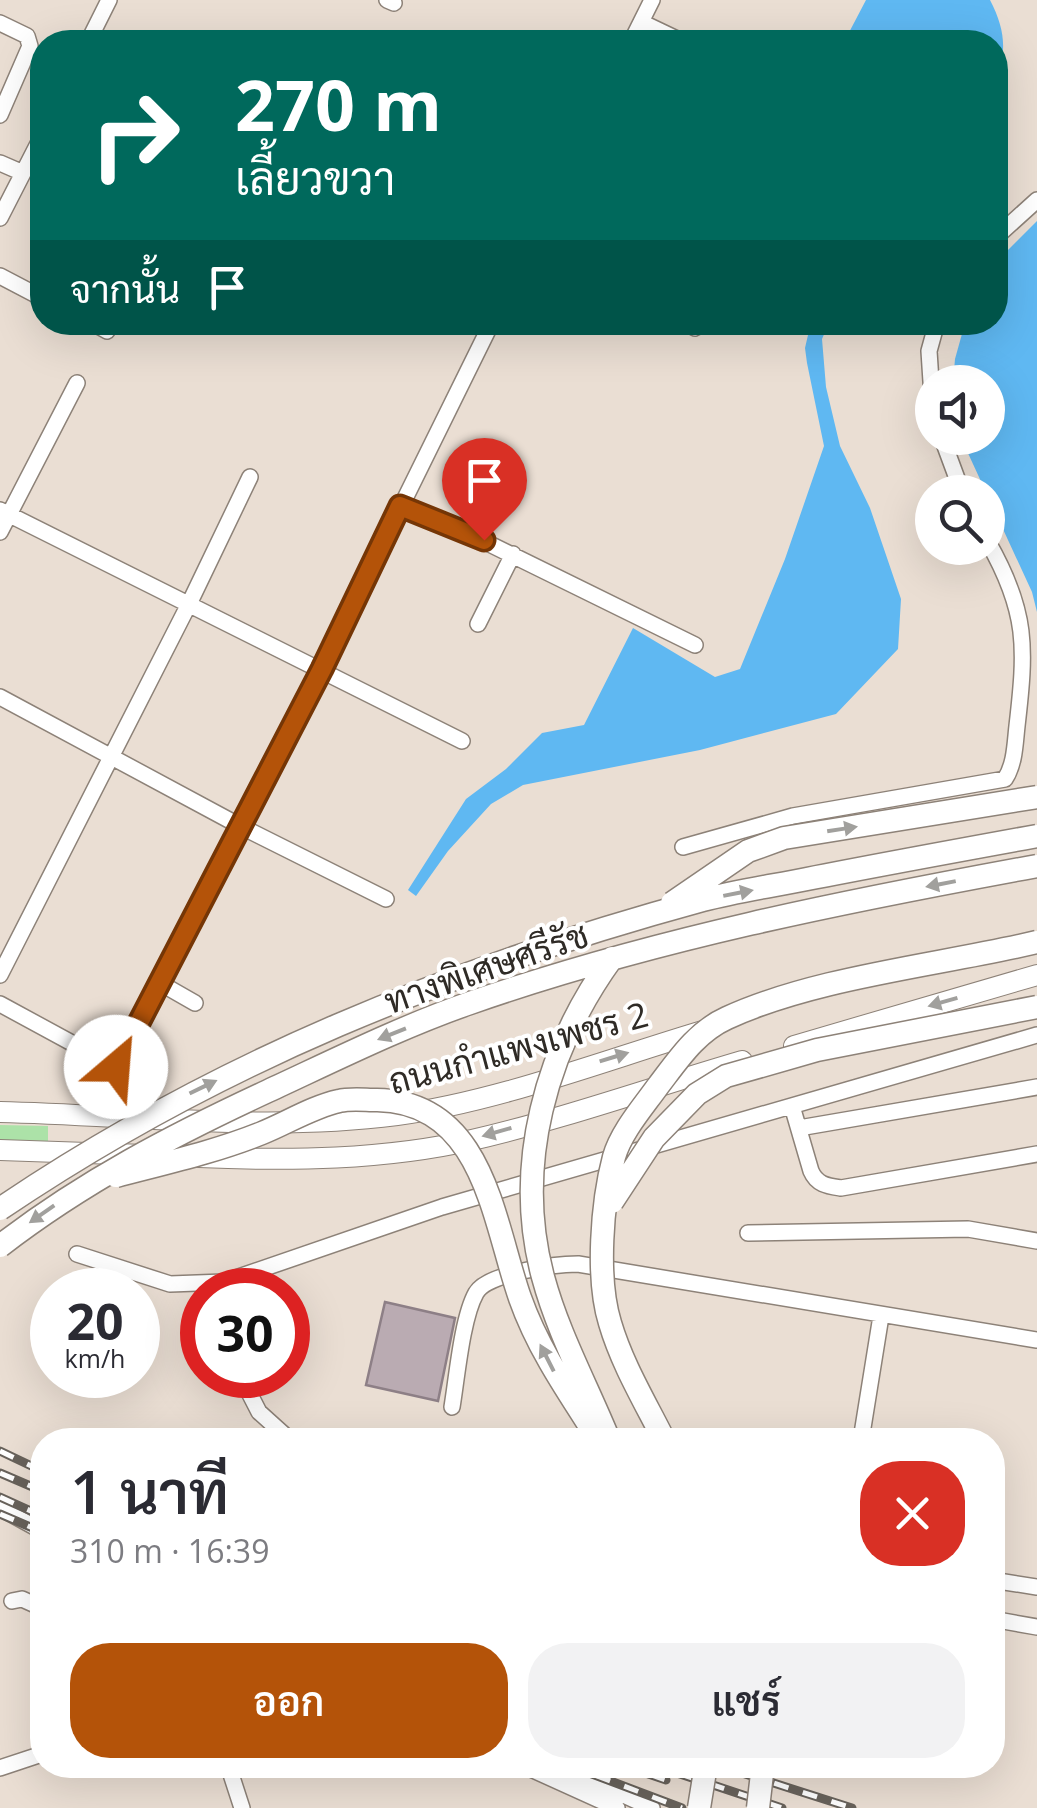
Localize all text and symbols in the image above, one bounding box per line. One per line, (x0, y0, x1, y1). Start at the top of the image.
text: 270 m (235, 56, 442, 152)
icon: right (70, 70, 200, 200)
text: เลี้ยวขวา (235, 147, 395, 208)
icon: arrive (200, 260, 255, 315)
text: จากนั้น (70, 262, 180, 314)
map controls (915, 365, 1005, 565)
button: sound (915, 365, 1005, 455)
pin (442, 438, 527, 541)
icon: arrive (457, 453, 512, 508)
button: search (915, 475, 1005, 565)
one-way arrow (827, 821, 858, 836)
one-way arrow (925, 876, 956, 892)
one-way arrow (723, 884, 754, 900)
street label: ทางพิเศษศรีรัช (378, 910, 594, 1024)
street label: ถนนกำแพงเพชร 2 (383, 990, 653, 1104)
one-way arrow (928, 995, 958, 1010)
position arrow (64, 1015, 168, 1119)
one-way arrow (377, 1027, 407, 1043)
one-way arrow (599, 1049, 630, 1064)
one-way arrow (189, 1078, 218, 1095)
one-way arrow (481, 1125, 512, 1140)
one-way arrow (28, 1204, 55, 1224)
speed limit sign: 30 (180, 1268, 310, 1398)
text: 20 (66, 1287, 124, 1355)
text: km/h (65, 1341, 125, 1375)
one-way arrow (539, 1343, 556, 1372)
text: 1 นาที (70, 1450, 229, 1532)
button: close (860, 1461, 965, 1566)
text: 310 m · 16:39 (70, 1529, 269, 1572)
button: ออก (70, 1643, 508, 1758)
button: แชร์ (528, 1643, 965, 1758)

